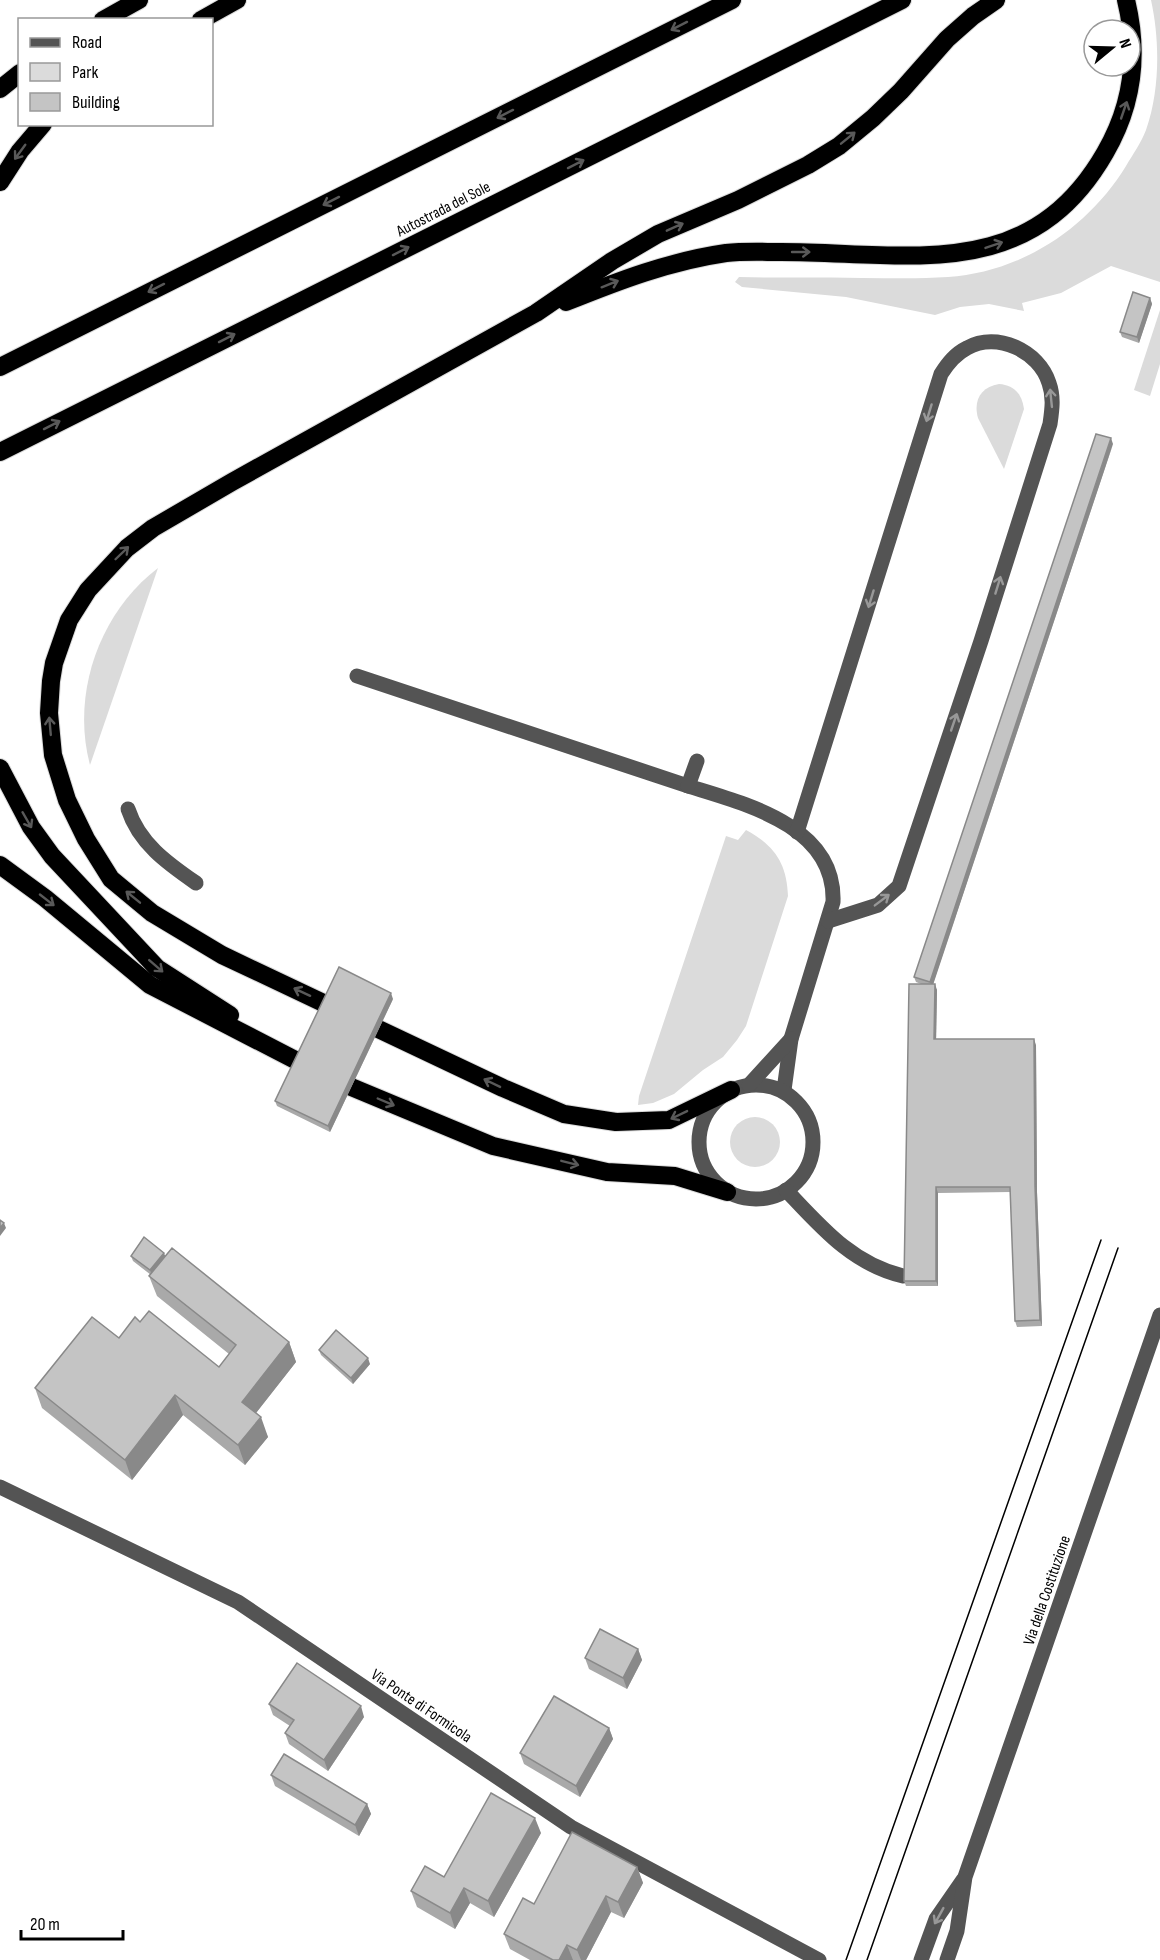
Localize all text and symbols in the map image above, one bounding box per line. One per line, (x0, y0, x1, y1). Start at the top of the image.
legend (18, 18, 213, 126)
north arrow (1082, 18, 1142, 78)
one-way arrow (671, 21, 689, 32)
text: Road (72, 32, 102, 53)
text: N (1114, 36, 1135, 51)
text: Park (72, 62, 98, 83)
text: Building (72, 92, 120, 113)
one-way arrow (1120, 101, 1131, 120)
one-way arrow (496, 108, 514, 120)
one-way arrow (839, 132, 855, 145)
one-way arrow (13, 143, 26, 159)
one-way arrow (566, 157, 584, 169)
street label: Autostrada del Sole (393, 178, 494, 242)
one-way arrow (322, 196, 340, 207)
one-way arrow (665, 220, 683, 232)
one-way arrow (984, 238, 1003, 249)
one-way arrow (392, 245, 410, 256)
one-way arrow (790, 246, 810, 258)
one-way arrow (600, 278, 619, 289)
one-way arrow (148, 283, 166, 295)
one-way arrow (217, 332, 235, 343)
one-way arrow (1045, 389, 1056, 409)
one-way arrow (923, 403, 934, 422)
one-way arrow (43, 419, 61, 431)
one-way arrow (115, 546, 130, 561)
one-way arrow (993, 576, 1004, 595)
one-way arrow (865, 589, 876, 608)
one-way arrow (949, 713, 960, 732)
one-way arrow (45, 717, 56, 737)
one-way arrow (21, 811, 33, 828)
one-way arrow (125, 891, 141, 904)
one-way arrow (874, 893, 890, 906)
one-way arrow (39, 894, 55, 907)
one-way arrow (148, 959, 164, 972)
one-way arrow (294, 986, 312, 998)
one-way arrow (483, 1076, 501, 1088)
one-way arrow (376, 1097, 394, 1108)
one-way arrow (670, 1110, 688, 1122)
one-way arrow (560, 1158, 579, 1170)
street label: Via della Costituzione (1020, 1533, 1075, 1648)
street label: Via Ponte di Formicola (367, 1665, 475, 1747)
scale bar (21, 1903, 123, 1941)
one-way arrow (932, 1907, 944, 1924)
text: 20 m (30, 1914, 60, 1935)

